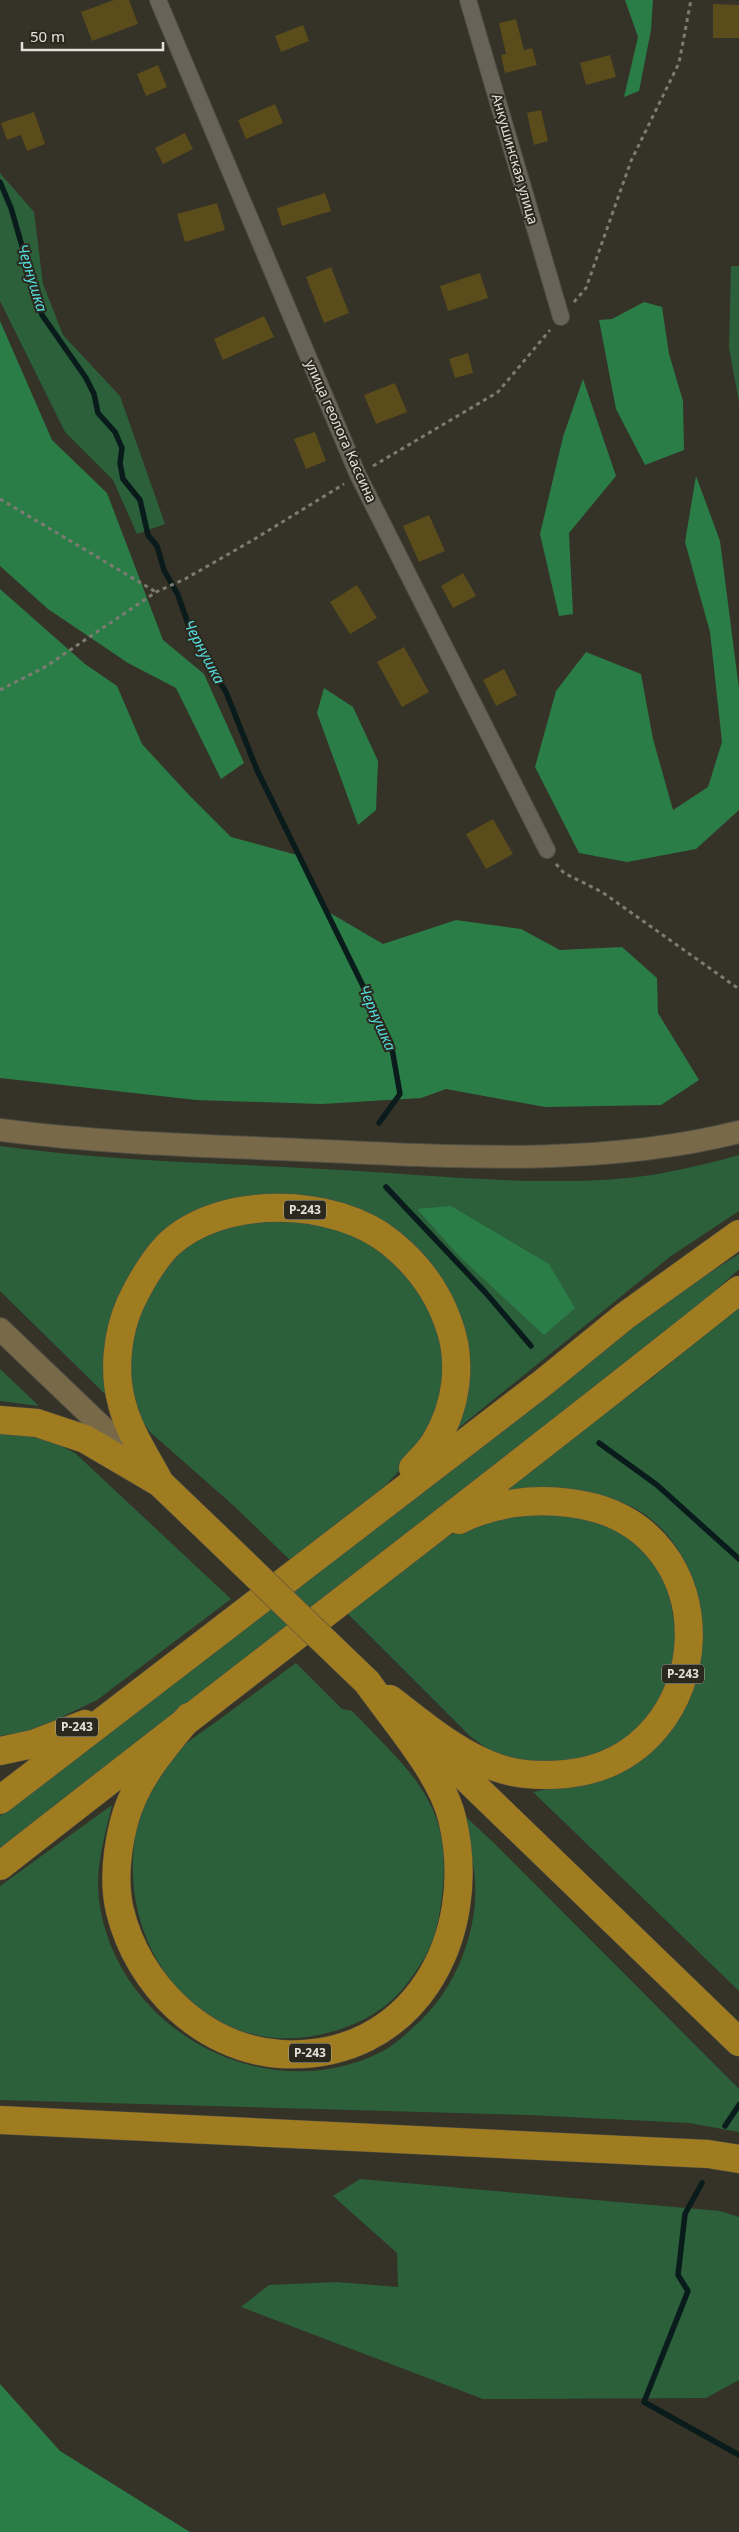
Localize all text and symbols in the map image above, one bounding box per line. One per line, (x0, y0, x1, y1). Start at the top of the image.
scale bar (22, 20, 164, 52)
text: 50 m (30, 26, 65, 46)
street label: Анкушинская улица (488, 91, 543, 226)
water label: Чернушка (13, 241, 53, 315)
street label: улица геолога Кассина (301, 356, 382, 505)
water label: Чернушка (180, 616, 230, 688)
water label: Чернушка (355, 982, 401, 1054)
road number: Р-243 (284, 1200, 326, 1220)
road number: Р-243 (662, 1665, 704, 1684)
road number: Р-243 (56, 1718, 98, 1736)
road number: Р-243 (289, 2044, 331, 2062)

